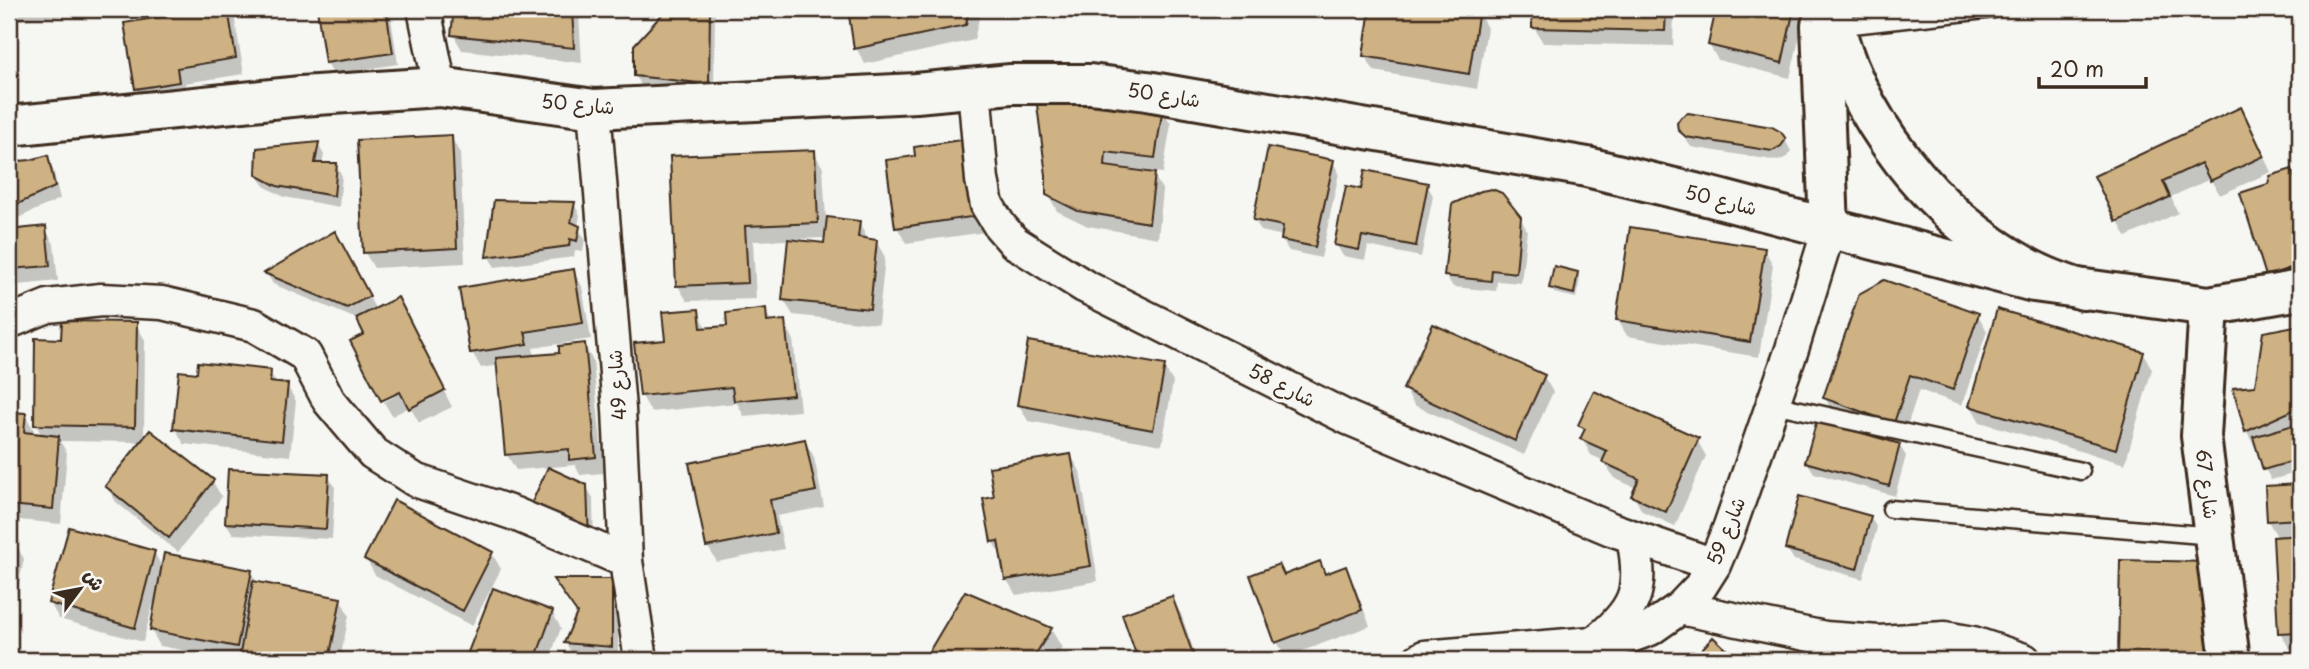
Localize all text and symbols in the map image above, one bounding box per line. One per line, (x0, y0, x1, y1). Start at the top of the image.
scale bar (2039, 46, 2146, 90)
text: 20 m (2050, 52, 2104, 84)
street label: شارع 50 (1126, 74, 1203, 115)
street label: شارع 50 (540, 86, 616, 121)
street label: شارع 50 (1682, 177, 1760, 222)
street label: شارع 49 (600, 349, 633, 421)
street label: شارع 58 (1244, 355, 1321, 414)
street label: شارع 67 (2189, 447, 2226, 521)
street label: شارع 59 (1699, 492, 1752, 569)
north arrow (46, 554, 116, 624)
text: ش (78, 563, 113, 596)

